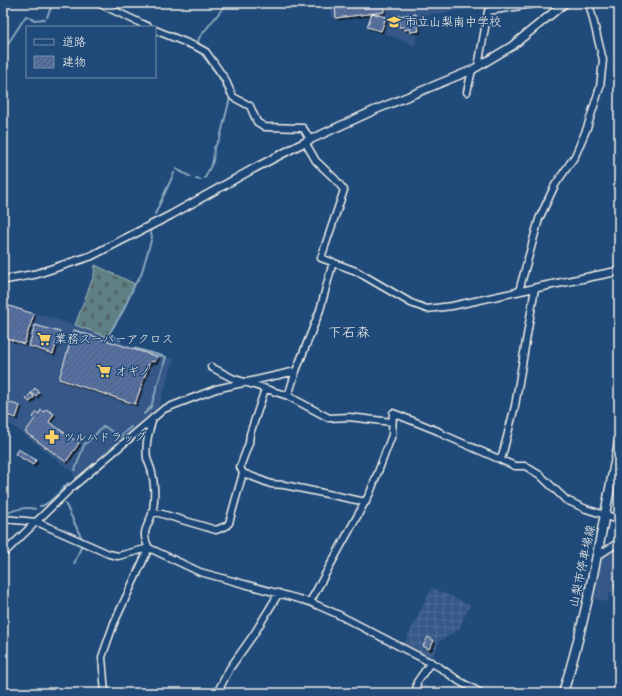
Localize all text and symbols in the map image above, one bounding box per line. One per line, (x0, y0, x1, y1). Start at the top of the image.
school or university icon: 市立山梨南中学校 (386, 14, 402, 30)
place label: 市立山梨南中学校 (405, 15, 501, 29)
legend (26, 26, 156, 78)
text: 道路 (62, 35, 86, 49)
text: 建物 (62, 55, 86, 69)
district label: 下石森 (328, 324, 370, 341)
supermarket icon: 業務スーパーアクロス (36, 331, 52, 347)
place label: 業務スーパーアクロス (55, 332, 174, 346)
supermarket icon: オギノ (96, 363, 112, 379)
place label: オギノ (115, 364, 151, 378)
pharmacy icon: ツルハドラッグ (44, 429, 60, 445)
place label: ツルハドラッグ (63, 430, 147, 444)
street label: 山梨市停車場線 (566, 523, 598, 609)

